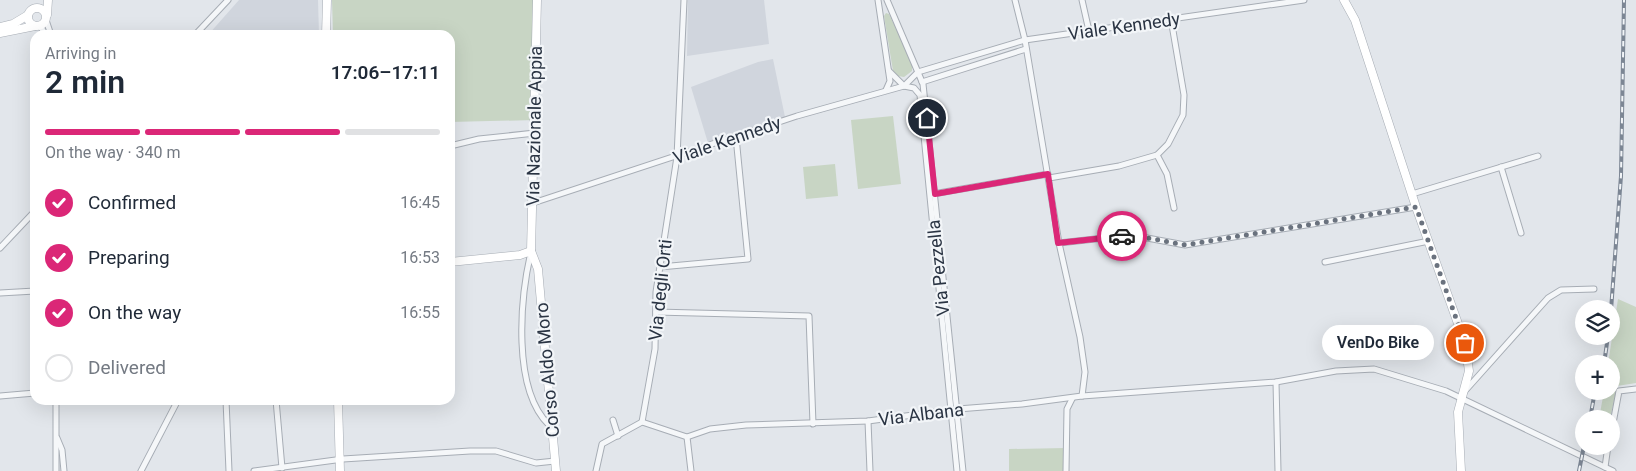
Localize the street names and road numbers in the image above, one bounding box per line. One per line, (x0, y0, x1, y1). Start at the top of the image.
street label: Viale Kennedy (1067, 8, 1182, 44)
street label: Via Nazionale Appia (522, 46, 546, 206)
street label: Viale Kennedy (670, 112, 784, 168)
street label: Via Pezzella (923, 219, 953, 317)
street label: Via degli Orti (644, 238, 676, 342)
street label: Corso Aldo Moro (531, 302, 563, 438)
street label: Via Albana (877, 398, 965, 430)

